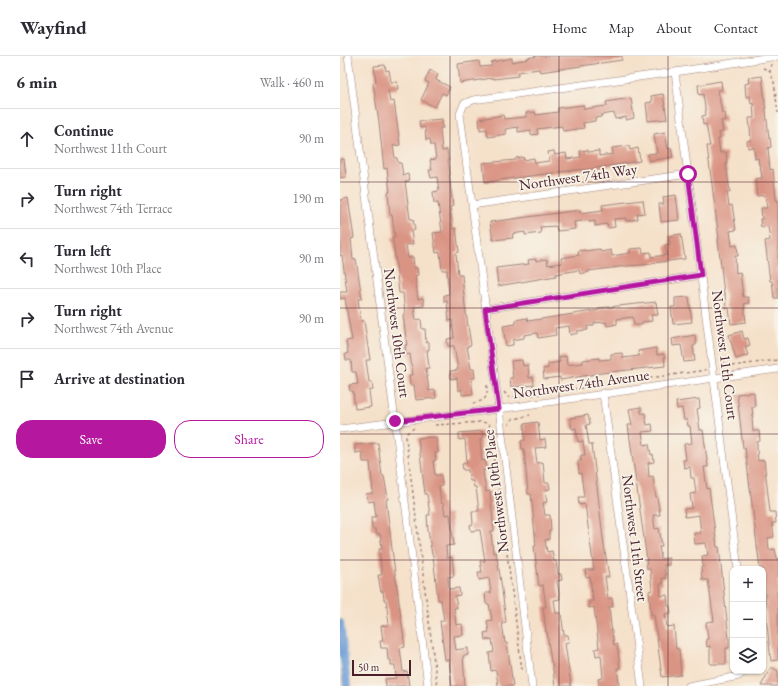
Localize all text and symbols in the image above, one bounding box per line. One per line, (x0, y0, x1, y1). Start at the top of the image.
text: Wayfind (20, 15, 87, 40)
text: Home (552, 19, 587, 37)
text: Map (609, 19, 634, 37)
text: About (656, 19, 692, 37)
text: Contact (714, 19, 758, 37)
text: 6 min (16, 71, 57, 93)
text: Walk · 460 m (260, 74, 324, 91)
text: Continue (54, 121, 114, 140)
icon: ahead (16, 128, 38, 150)
text: 90 m (299, 130, 324, 147)
text: Northwest 11th Court (54, 140, 167, 157)
street label: Northwest 74th Way (518, 159, 639, 194)
route start (679, 165, 697, 183)
text: Turn right (54, 181, 122, 200)
icon: right (16, 188, 38, 210)
text: 190 m (293, 190, 324, 207)
text: Northwest 74th Terrace (54, 200, 172, 217)
text: Turn left (54, 241, 111, 260)
icon: left (16, 248, 38, 270)
text: 90 m (299, 250, 324, 267)
text: Northwest 10th Place (54, 260, 162, 277)
street label: Northwest 10th Court (380, 267, 415, 399)
street label: Northwest 11th Court (708, 289, 743, 421)
text: Turn right (54, 301, 122, 320)
icon: right (16, 308, 38, 330)
text: 90 m (299, 310, 324, 327)
text: Northwest 74th Avenue (54, 320, 173, 337)
street label: Northwest 74th Avenue (511, 365, 651, 402)
icon: arrive (16, 368, 38, 390)
text: Arrive at destination (54, 369, 185, 388)
route end (386, 412, 404, 430)
button: Save (16, 420, 166, 458)
button: Share (174, 420, 324, 458)
street label: Northwest 10th Place (478, 428, 512, 554)
street label: Northwest 11th Street (618, 474, 653, 603)
map controls (730, 566, 766, 674)
button: + (730, 566, 766, 602)
button: − (730, 602, 766, 638)
button: layers (730, 638, 766, 674)
scale bar (352, 658, 411, 677)
text: 50 m (358, 660, 379, 674)

